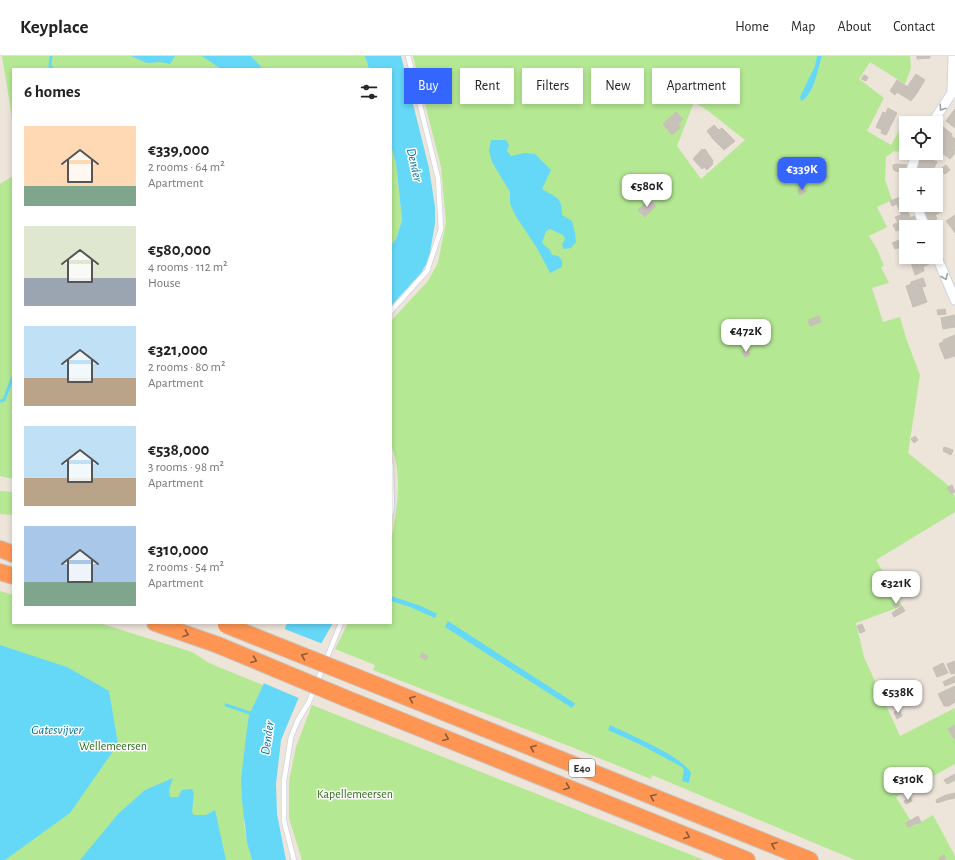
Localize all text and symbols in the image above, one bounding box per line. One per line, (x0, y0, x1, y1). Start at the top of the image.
text: Keyplace (20, 18, 88, 37)
text: Home (735, 20, 769, 34)
text: Map (791, 20, 815, 34)
text: About (837, 20, 871, 34)
text: Contact (893, 20, 935, 34)
chip: Buy (404, 68, 452, 104)
chip: Rent (460, 68, 514, 104)
chip: Filters (522, 68, 583, 104)
chip: New (591, 68, 644, 104)
chip: Apartment (652, 68, 740, 104)
icon: filters (358, 81, 380, 103)
text: 6 homes (24, 83, 80, 100)
one-way arrow (940, 104, 947, 111)
map controls (899, 116, 943, 264)
button: locate (899, 116, 943, 160)
text: €339,000 (148, 141, 209, 158)
icon: home (56, 142, 104, 190)
water label: Dender (404, 147, 424, 184)
pin: €339K (774, 157, 830, 191)
text: 2 rooms · 64 m² (148, 161, 225, 174)
text: €339K (786, 163, 818, 176)
button: + (899, 168, 943, 212)
pin: €580K (619, 174, 675, 208)
text: Apartment (148, 177, 203, 190)
text: €580K (631, 180, 663, 193)
button: − (899, 220, 943, 264)
text: €580,000 (148, 241, 211, 258)
icon: home (56, 242, 104, 290)
text: 4 rooms · 112 m² (148, 261, 228, 274)
one-way arrow (941, 274, 949, 281)
text: House (148, 277, 180, 290)
pin: €472K (718, 319, 774, 353)
text: €472K (730, 325, 762, 338)
text: €321,000 (148, 341, 208, 358)
icon: home (56, 342, 104, 390)
text: 2 rooms · 80 m² (148, 361, 225, 374)
text: Apartment (148, 377, 203, 390)
text: €538,000 (148, 441, 209, 458)
icon: home (56, 442, 104, 490)
text: 3 rooms · 98 m² (148, 461, 224, 474)
text: Apartment (148, 477, 203, 490)
text: €310,000 (148, 541, 209, 558)
icon: home (56, 542, 104, 590)
text: 2 rooms · 54 m² (148, 561, 224, 574)
pin: €321K (868, 571, 924, 605)
text: Apartment (148, 577, 203, 590)
text: €321K (881, 577, 911, 590)
one-way arrow (183, 629, 190, 638)
one-way arrow (301, 653, 309, 661)
one-way arrow (249, 655, 257, 663)
pin: €538K (870, 680, 926, 714)
text: €538K (882, 686, 914, 699)
one-way arrow (409, 696, 416, 704)
water label: Dender (259, 720, 277, 756)
water label: Gatesvijver (31, 724, 84, 737)
one-way arrow (442, 734, 449, 742)
park label: Wellemeersen (79, 740, 147, 752)
one-way arrow (529, 745, 537, 753)
road number: E40 (569, 759, 595, 777)
pin: €310K (880, 767, 936, 801)
text: €310K (893, 773, 923, 786)
one-way arrow (562, 782, 570, 790)
park label: Kapellemeersen (317, 788, 393, 800)
one-way arrow (650, 793, 657, 801)
one-way arrow (684, 831, 691, 839)
one-way arrow (771, 842, 778, 850)

